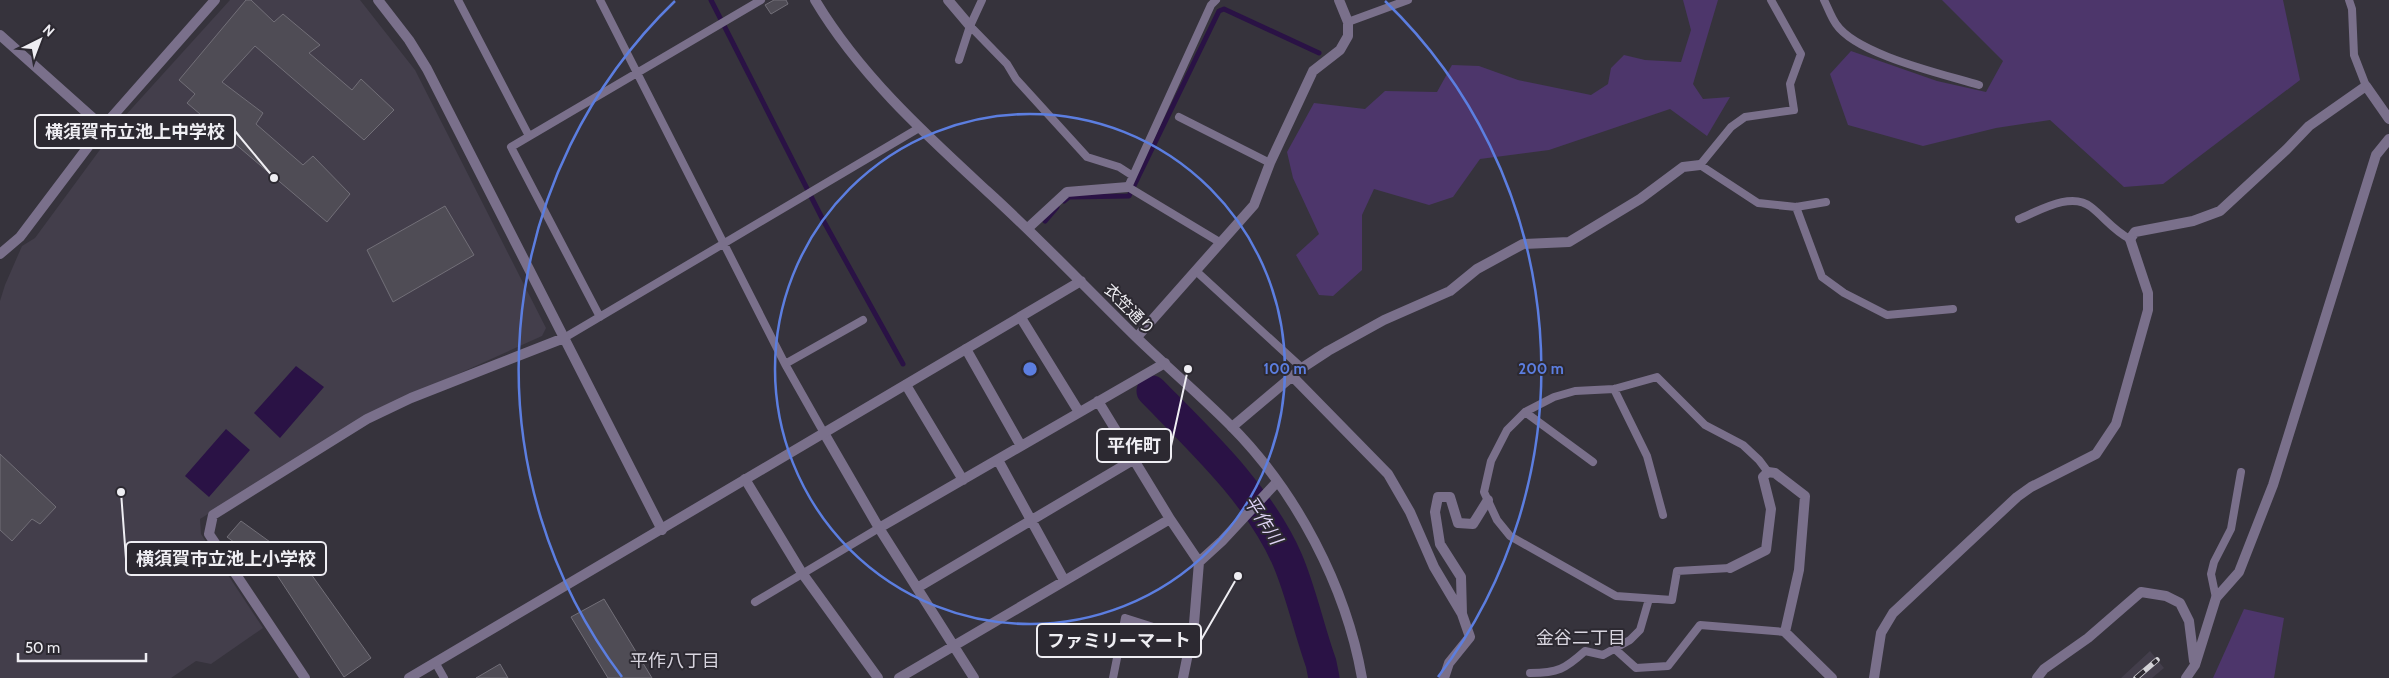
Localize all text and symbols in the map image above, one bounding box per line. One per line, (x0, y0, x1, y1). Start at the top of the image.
north arrow (15, 15, 65, 65)
text: N (39, 20, 58, 40)
callout: 横須賀市立池上中学校 (35, 115, 235, 148)
text: 横須賀市立池上中学校 (45, 121, 225, 143)
street label: 衣笠通り (1100, 280, 1159, 339)
centre of rings (1021, 360, 1039, 378)
text: 100 m (1263, 360, 1307, 378)
text: 200 m (1518, 360, 1564, 378)
callout: 平作町 (1097, 429, 1171, 462)
text: 平作町 (1107, 435, 1161, 457)
water label: 平作川 (1239, 491, 1288, 550)
callout: 横須賀市立池上小学校 (126, 542, 326, 575)
text: 横須賀市立池上小学校 (136, 548, 316, 570)
callout: ファミリーマート (1037, 624, 1201, 657)
district label: 金谷二丁目 (1536, 627, 1626, 649)
scale bar (18, 630, 145, 662)
text: ファミリーマート (1047, 630, 1191, 652)
text: 50 m (25, 639, 60, 657)
district label: 平作八丁目 (630, 650, 720, 672)

